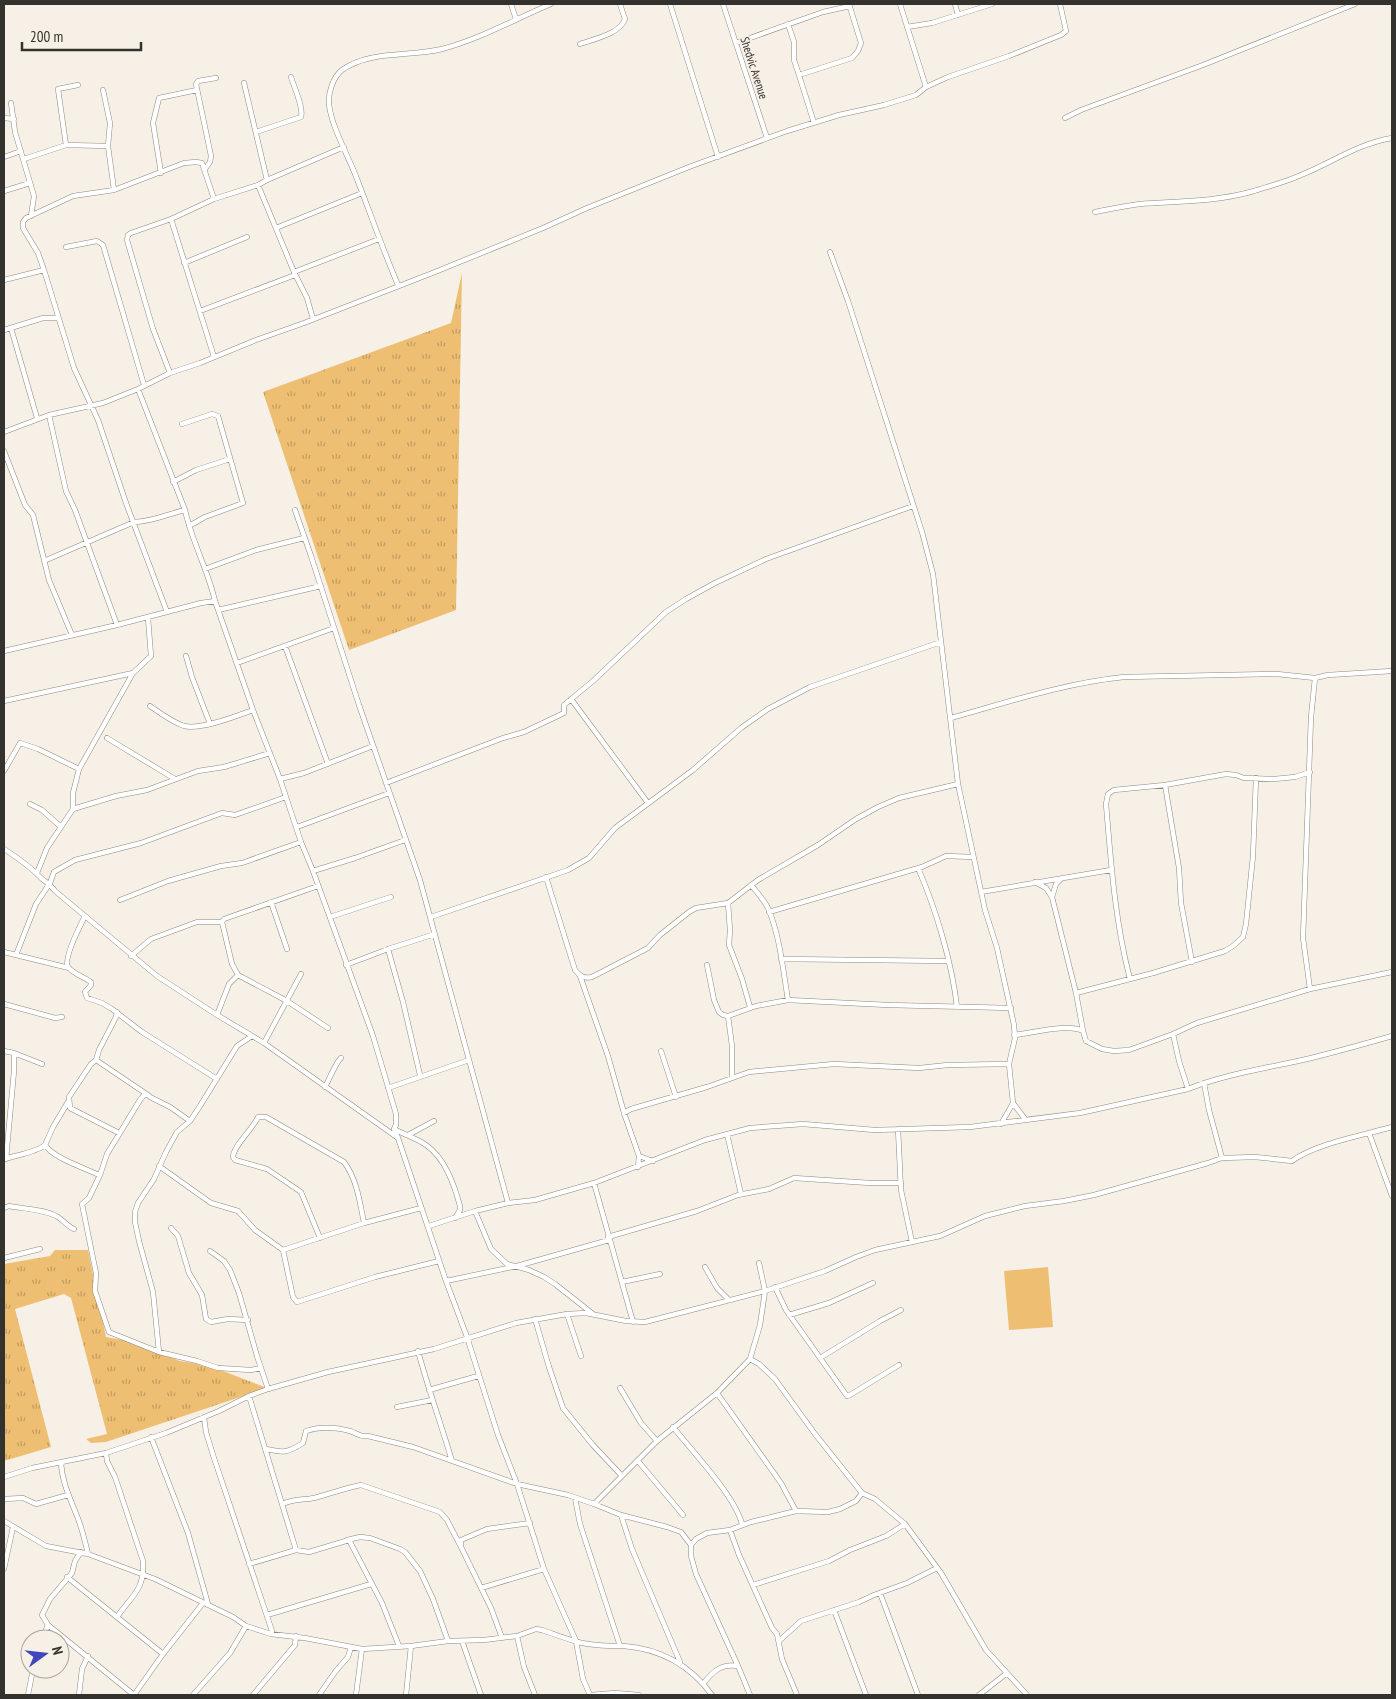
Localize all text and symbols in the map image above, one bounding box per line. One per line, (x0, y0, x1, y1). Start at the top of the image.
scale bar (22, 20, 141, 52)
text: 200 m (30, 27, 63, 46)
street label: Shedvic Avenue (737, 35, 772, 101)
north arrow (20, 1629, 70, 1679)
text: N (48, 1645, 67, 1657)

